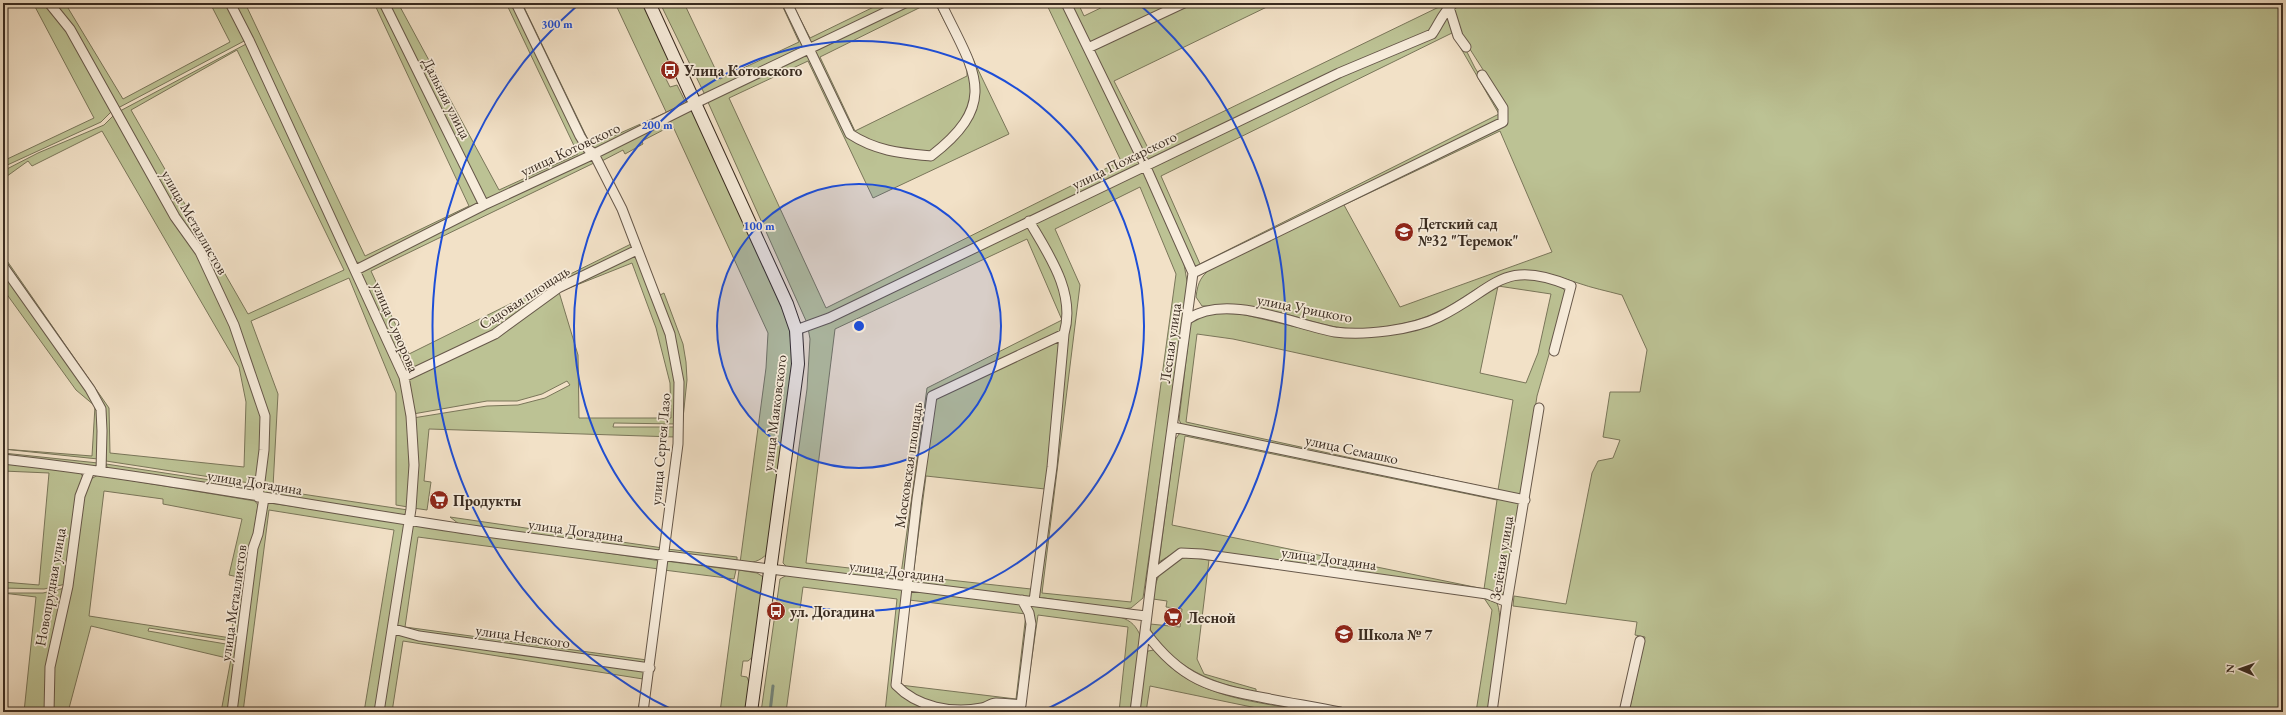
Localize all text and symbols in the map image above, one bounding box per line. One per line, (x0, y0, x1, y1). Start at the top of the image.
text: 300 m (541, 16, 573, 32)
street label: Дальняя улица (418, 54, 476, 142)
bus stop icon: Улица Котовского (659, 59, 681, 81)
place label: Улица Котовского (683, 61, 803, 80)
text: 200 m (641, 117, 673, 133)
street label: улица Котовского (517, 118, 623, 180)
street label: улица Пожарского (1068, 126, 1180, 194)
street label: улица Металлистов (157, 166, 233, 278)
place label: Детский сад №32 "Теремок" (1418, 214, 1519, 250)
text: 100 m (743, 218, 775, 234)
school or university icon: Детский сад №32 "Теремок" (1393, 221, 1415, 243)
street label: Садовая площадь (475, 261, 573, 333)
street label: улица Суворова (368, 279, 424, 375)
street label: улица Урицкого (1256, 289, 1354, 327)
street label: Лесная улица (1155, 302, 1185, 384)
centre of rings (852, 319, 866, 333)
street label: улица Маяковского (757, 354, 791, 472)
street label: улица Сергея Лазо (646, 392, 674, 506)
street label: Московская площадь (890, 401, 926, 529)
street label: улица Семашко (1304, 430, 1400, 468)
street label: улица Догадина (206, 465, 304, 499)
supermarket icon: Продукты (428, 489, 450, 511)
place label: Продукты (453, 491, 521, 510)
street label: улица Догадина (527, 514, 625, 546)
street label: Зелёная улица (1485, 514, 1517, 602)
street label: Новопрудная улица (30, 526, 70, 648)
street label: улица Догадина (1280, 542, 1378, 574)
street label: улица Металлистов (215, 543, 251, 663)
street label: улица Догадина (848, 556, 946, 586)
bus stop icon: ул. Догадина (765, 600, 787, 622)
place label: ул. Догадина (790, 602, 875, 621)
supermarket icon: Лесной (1162, 606, 1184, 628)
place label: Лесной (1187, 608, 1236, 627)
street label: улица Невского (474, 620, 572, 652)
school or university icon: Школа № 7 (1333, 623, 1355, 645)
place label: Школа № 7 (1358, 625, 1432, 644)
north arrow (2220, 649, 2260, 689)
text: N (2223, 664, 2237, 673)

